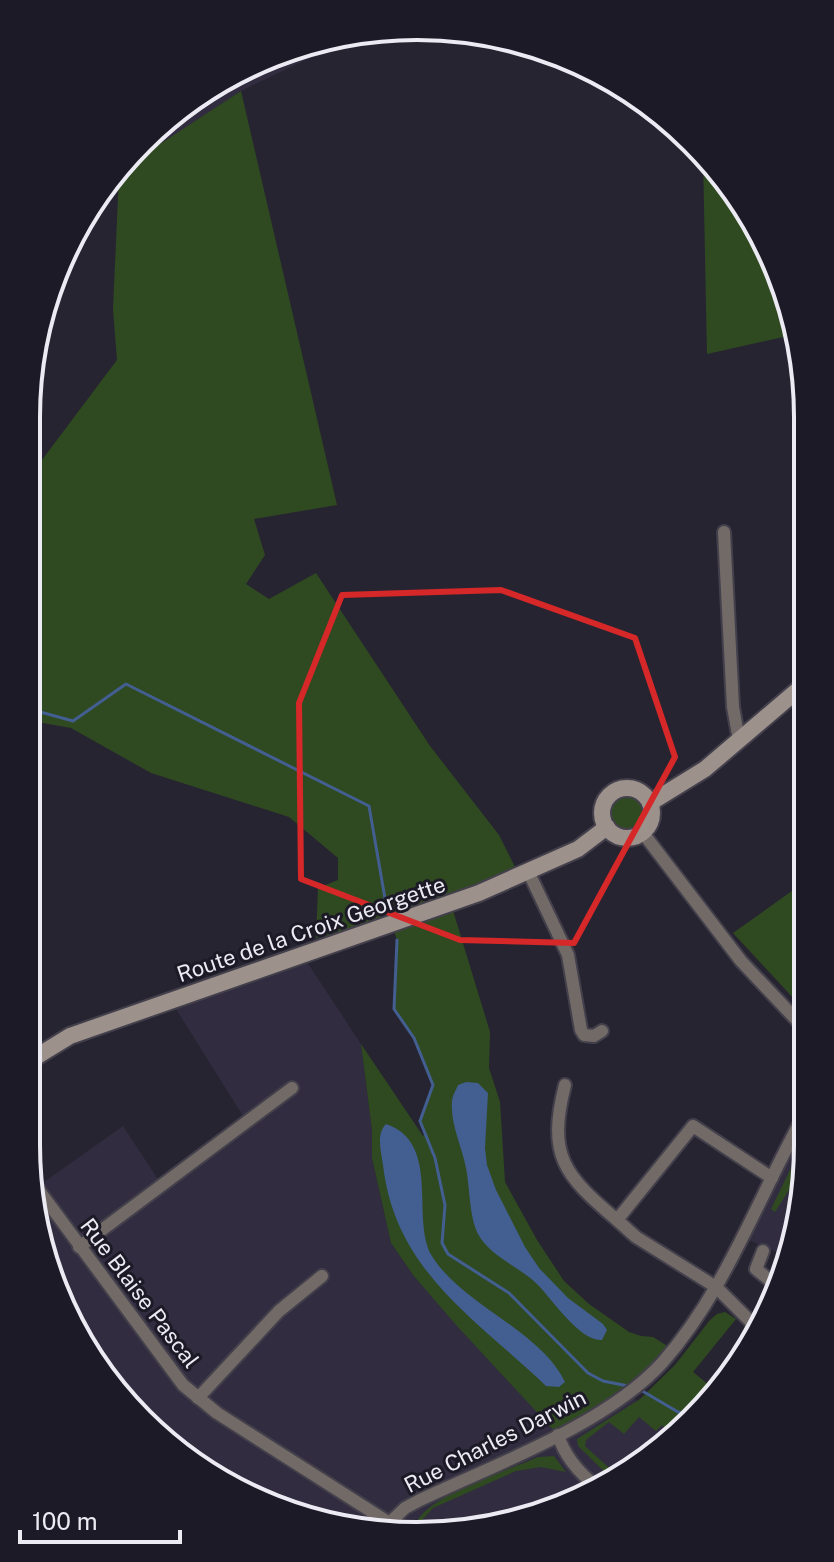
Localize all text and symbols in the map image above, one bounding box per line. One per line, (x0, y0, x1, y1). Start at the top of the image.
street label: Route de la Croix Georgette (173, 871, 449, 987)
street label: Rue Blaise Pascal (75, 1213, 205, 1373)
street label: Rue Charles Darwin (400, 1384, 590, 1498)
scale bar (20, 1494, 180, 1544)
text: 100 m (32, 1507, 98, 1535)

